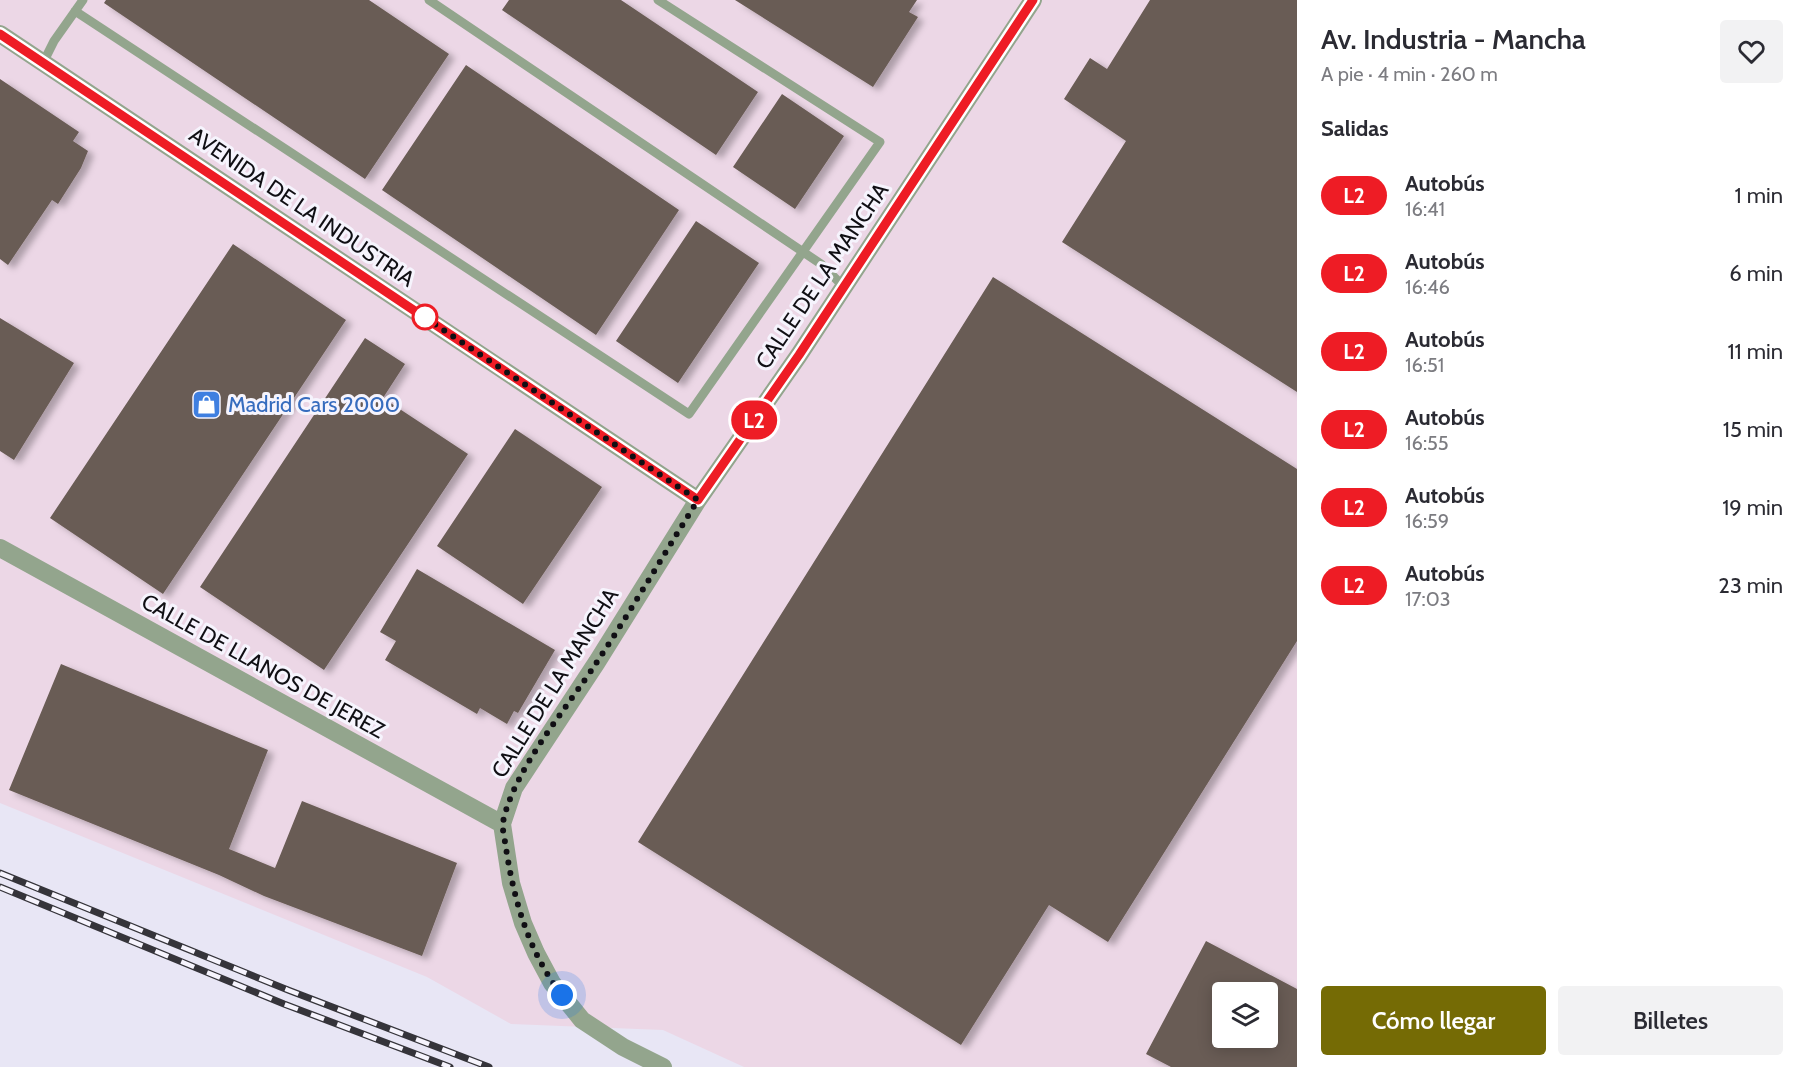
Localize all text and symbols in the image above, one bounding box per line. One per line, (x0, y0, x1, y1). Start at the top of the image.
button: heart (1720, 20, 1783, 83)
text: Av. Industria - Mancha (1321, 22, 1586, 56)
text: A pie · 4 min · 260 m (1321, 62, 1498, 86)
text: Salidas (1321, 115, 1389, 142)
street label: AVENIDA DE LA INDUSTRIA (184, 121, 420, 293)
text: Autobús (1405, 170, 1485, 197)
street label: CALLE DE LA MANCHA (750, 178, 895, 374)
text: 1 min (1735, 182, 1783, 209)
text: L2 (1343, 183, 1365, 208)
text: 16:41 (1405, 197, 1445, 221)
text: Autobús (1405, 248, 1485, 275)
text: 6 min (1729, 260, 1783, 287)
text: L2 (1343, 261, 1365, 286)
text: 16:46 (1405, 275, 1450, 299)
unlabelled marker (412, 304, 438, 330)
text: Autobús (1405, 326, 1485, 353)
text: 11 min (1727, 338, 1783, 365)
text: L2 (1343, 339, 1365, 364)
text: 16:51 (1405, 353, 1444, 377)
shop icon: Madrid Cars 2000 (191, 388, 223, 420)
place label: Madrid Cars 2000 (228, 391, 400, 418)
line badge: L2 (727, 400, 781, 440)
text: Autobús (1405, 404, 1485, 431)
text: L2 (743, 408, 765, 433)
text: 15 min (1723, 416, 1783, 443)
text: L2 (1343, 417, 1365, 442)
text: 16:55 (1405, 431, 1449, 455)
text: Autobús (1405, 482, 1485, 509)
text: 19 min (1722, 494, 1783, 521)
text: L2 (1343, 495, 1365, 520)
text: 16:59 (1405, 509, 1449, 533)
text: Autobús (1405, 560, 1485, 587)
text: 23 min (1718, 572, 1783, 599)
text: L2 (1343, 573, 1365, 598)
street label: CALLE DE LA MANCHA (486, 583, 625, 783)
text: 17:03 (1405, 587, 1451, 611)
street label: CALLE DE LLANOS DE JEREZ (137, 588, 389, 744)
your location (547, 980, 577, 1010)
map controls (1212, 982, 1278, 1048)
button: layers (1212, 982, 1278, 1048)
button: Cómo llegar (1321, 986, 1546, 1055)
button: Billetes (1558, 986, 1783, 1055)

